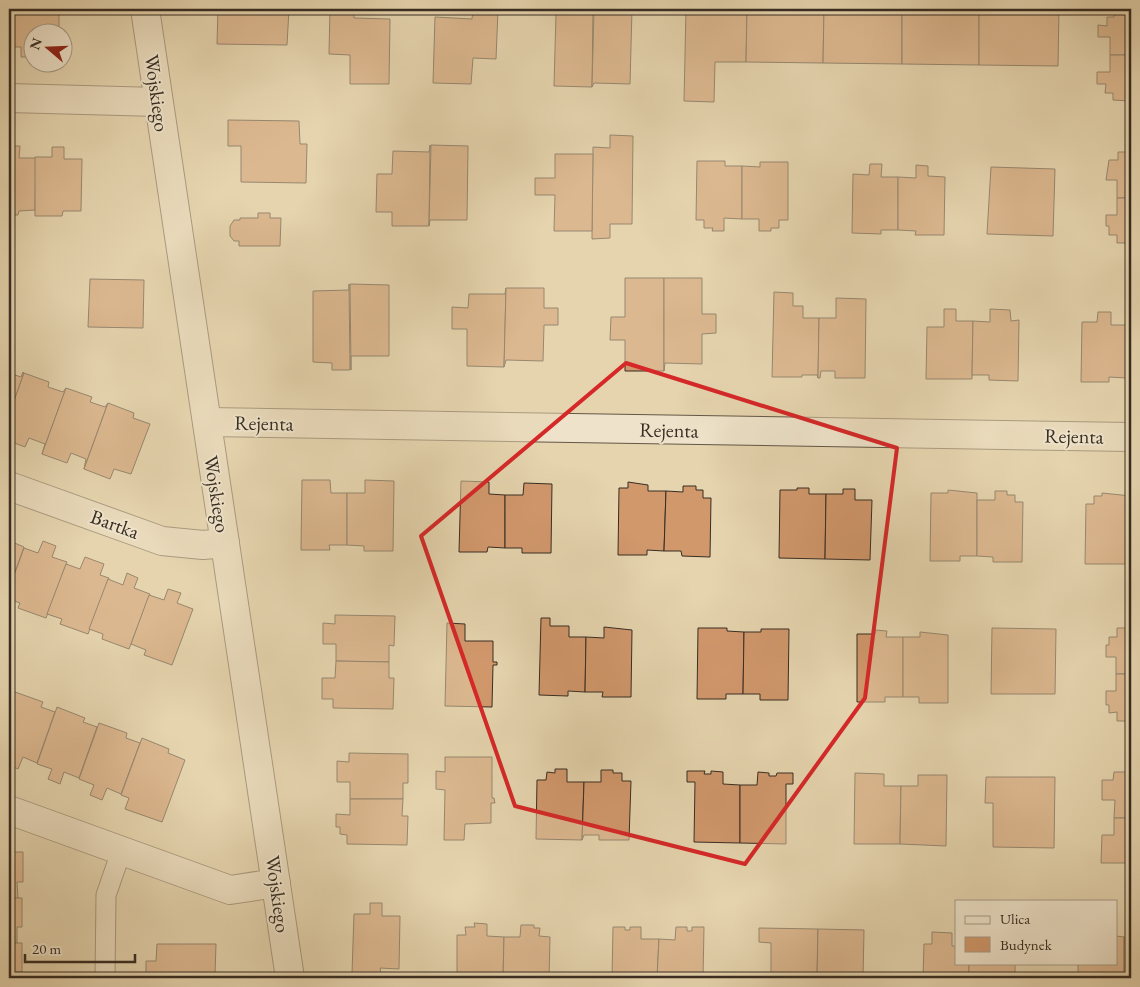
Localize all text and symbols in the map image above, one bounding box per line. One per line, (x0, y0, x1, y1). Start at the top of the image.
north arrow (22, 22, 72, 72)
text: N (25, 35, 46, 52)
street label: Wojskiego (139, 53, 175, 133)
street label: Rejenta (234, 409, 294, 437)
street label: Rejenta (639, 416, 699, 444)
street label: Rejenta (1044, 422, 1104, 450)
street label: Wojskiego (198, 454, 236, 535)
street label: Bartka (87, 503, 143, 545)
street label: Wojskiego (260, 854, 296, 934)
legend (955, 900, 1118, 964)
text: Ulica (1000, 909, 1030, 928)
scale bar (25, 932, 135, 964)
text: Budynek (1000, 935, 1053, 954)
text: 20 m (32, 939, 61, 958)

